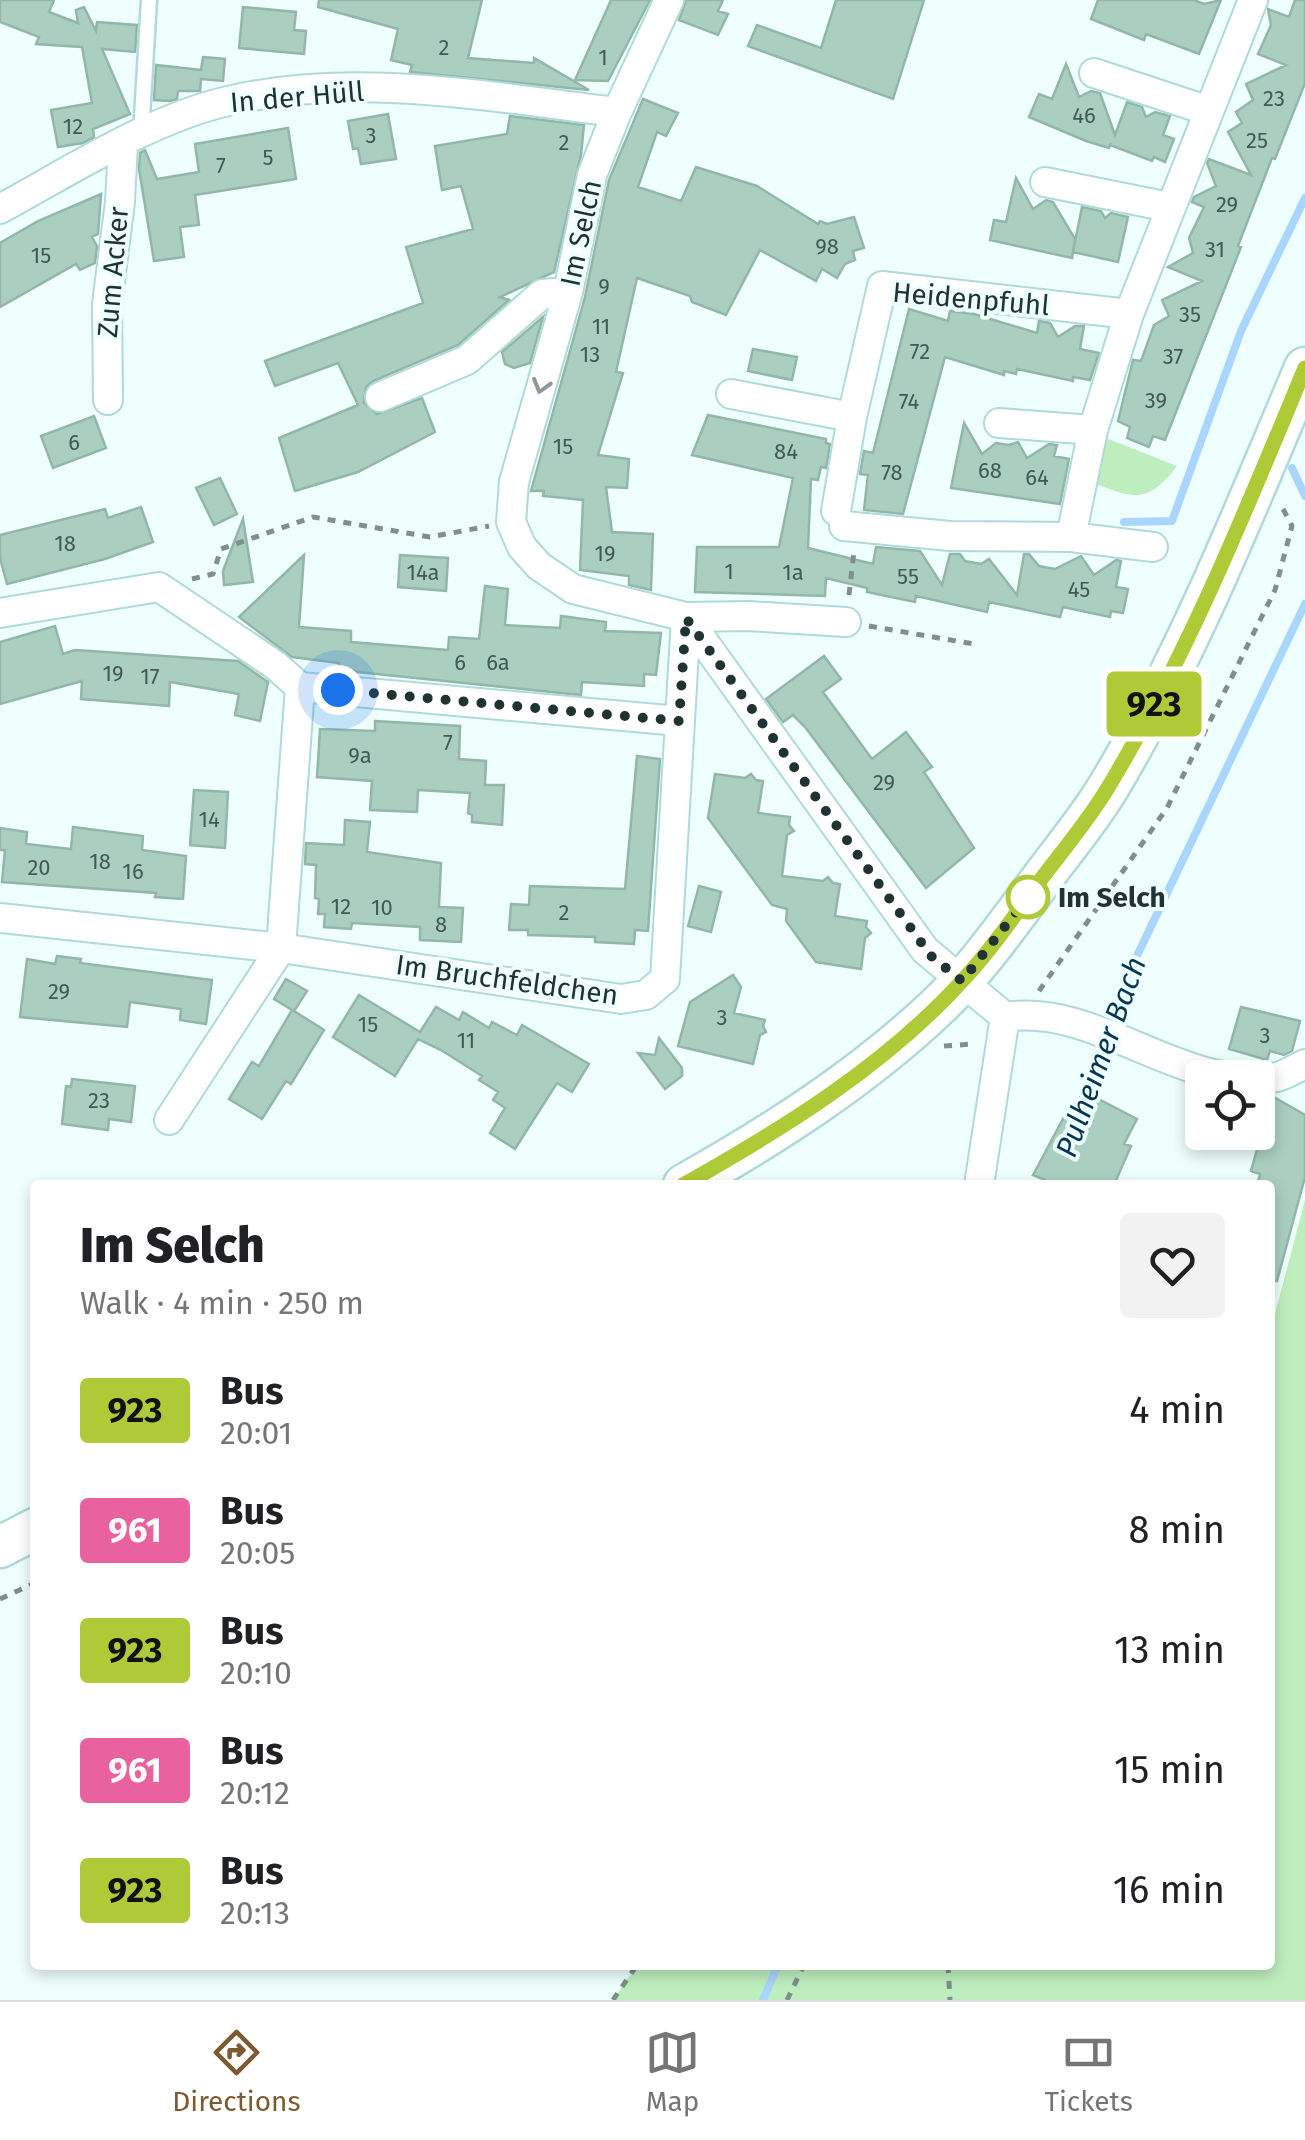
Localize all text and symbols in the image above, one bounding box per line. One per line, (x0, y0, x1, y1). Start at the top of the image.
house number: 2 (439, 34, 449, 61)
house number: 1 (598, 44, 608, 71)
street label: In der Hüll (229, 75, 365, 119)
house number: 23 (1263, 85, 1285, 112)
house number: 46 (1072, 102, 1096, 129)
house number: 12 (63, 113, 83, 140)
house number: 3 (366, 122, 376, 149)
house number: 25 (1246, 127, 1268, 154)
house number: 2 (559, 129, 569, 156)
house number: 5 (262, 144, 274, 171)
house number: 7 (216, 152, 226, 179)
street label: Im Selch (554, 177, 608, 289)
house number: 29 (1216, 191, 1238, 218)
street label: Zum Acker (91, 205, 135, 339)
house number: 98 (815, 233, 839, 260)
house number: 31 (1205, 236, 1225, 263)
house number: 15 (31, 242, 51, 269)
house number: 9 (598, 273, 610, 300)
street label: Heidenpfuhl (891, 276, 1051, 322)
house number: 35 (1179, 301, 1201, 328)
house number: 11 (592, 313, 610, 340)
house number: 72 (910, 338, 930, 365)
house number: 13 (580, 341, 600, 368)
house number: 37 (1163, 343, 1184, 370)
one-way arrow (532, 377, 553, 394)
house number: 39 (1145, 387, 1167, 414)
house number: 74 (899, 388, 920, 415)
house number: 6 (68, 429, 80, 456)
house number: 15 (553, 433, 573, 460)
house number: 84 (774, 438, 798, 465)
house number: 68 (978, 457, 1002, 484)
house number: 78 (881, 459, 903, 486)
house number: 64 (1025, 464, 1049, 491)
house number: 18 (54, 530, 76, 557)
house number: 19 (594, 540, 616, 567)
house number: 1 (724, 558, 734, 585)
house number: 14a (406, 559, 440, 586)
house number: 1a (782, 559, 804, 586)
house number: 55 (897, 563, 919, 590)
house number: 45 (1068, 576, 1090, 603)
house number: 6 (454, 649, 466, 676)
house number: 6a (486, 649, 510, 676)
house number: 19 (102, 660, 124, 687)
house number: 17 (140, 663, 160, 690)
your location (313, 665, 363, 715)
line badge: 923 (1096, 672, 1212, 736)
text: 923 (1127, 683, 1182, 725)
house number: 7 (443, 729, 453, 756)
house number: 9a (348, 742, 372, 769)
house number: 29 (873, 769, 895, 796)
house number: 14 (198, 806, 220, 833)
house number: 18 (89, 848, 111, 875)
house number: 20 (27, 854, 51, 881)
house number: 16 (122, 858, 144, 885)
marker: Im Selch (1007, 876, 1049, 918)
place label: Im Selch (1058, 881, 1166, 914)
house number: 12 (331, 893, 351, 920)
house number: 10 (371, 894, 393, 921)
house number: 2 (559, 899, 569, 926)
house number: 8 (435, 911, 447, 938)
street label: Im Bruchfeldchen (394, 948, 620, 1012)
water label: Pulheimer Bach (1048, 952, 1154, 1162)
house number: 29 (48, 978, 70, 1005)
house number: 3 (717, 1004, 727, 1031)
house number: 15 (358, 1011, 378, 1038)
house number: 3 (1260, 1022, 1270, 1049)
house number: 11 (457, 1027, 475, 1054)
map controls (1185, 1060, 1275, 1150)
button: locate (1185, 1060, 1275, 1150)
house number: 23 (88, 1087, 110, 1114)
button: heart (1120, 1213, 1225, 1318)
text: Im Selch (80, 1217, 265, 1275)
text: Walk · 4 min · 250 m (80, 1284, 364, 1322)
text: Bus (220, 1368, 284, 1414)
text: 4 min (1129, 1387, 1225, 1433)
text: 923 (108, 1389, 163, 1431)
text: 20:01 (220, 1414, 292, 1452)
text: Bus (220, 1488, 284, 1534)
text: 8 min (1128, 1507, 1225, 1553)
text: 961 (108, 1509, 162, 1551)
text: 20:05 (220, 1534, 295, 1572)
text: Bus (220, 1608, 284, 1654)
text: 13 min (1114, 1627, 1225, 1673)
text: 923 (108, 1629, 163, 1671)
text: 20:10 (220, 1654, 292, 1692)
text: Bus (220, 1728, 284, 1774)
text: 15 min (1114, 1747, 1225, 1793)
text: 961 (108, 1749, 162, 1791)
text: 20:12 (220, 1774, 290, 1812)
text: Bus (220, 1848, 284, 1894)
text: 16 min (1113, 1867, 1225, 1913)
text: 923 (108, 1869, 163, 1911)
text: 20:13 (220, 1894, 290, 1932)
tab: Directions (172, 2025, 301, 2118)
tab: Map (645, 2025, 700, 2118)
tab: Tickets (1044, 2025, 1133, 2118)

